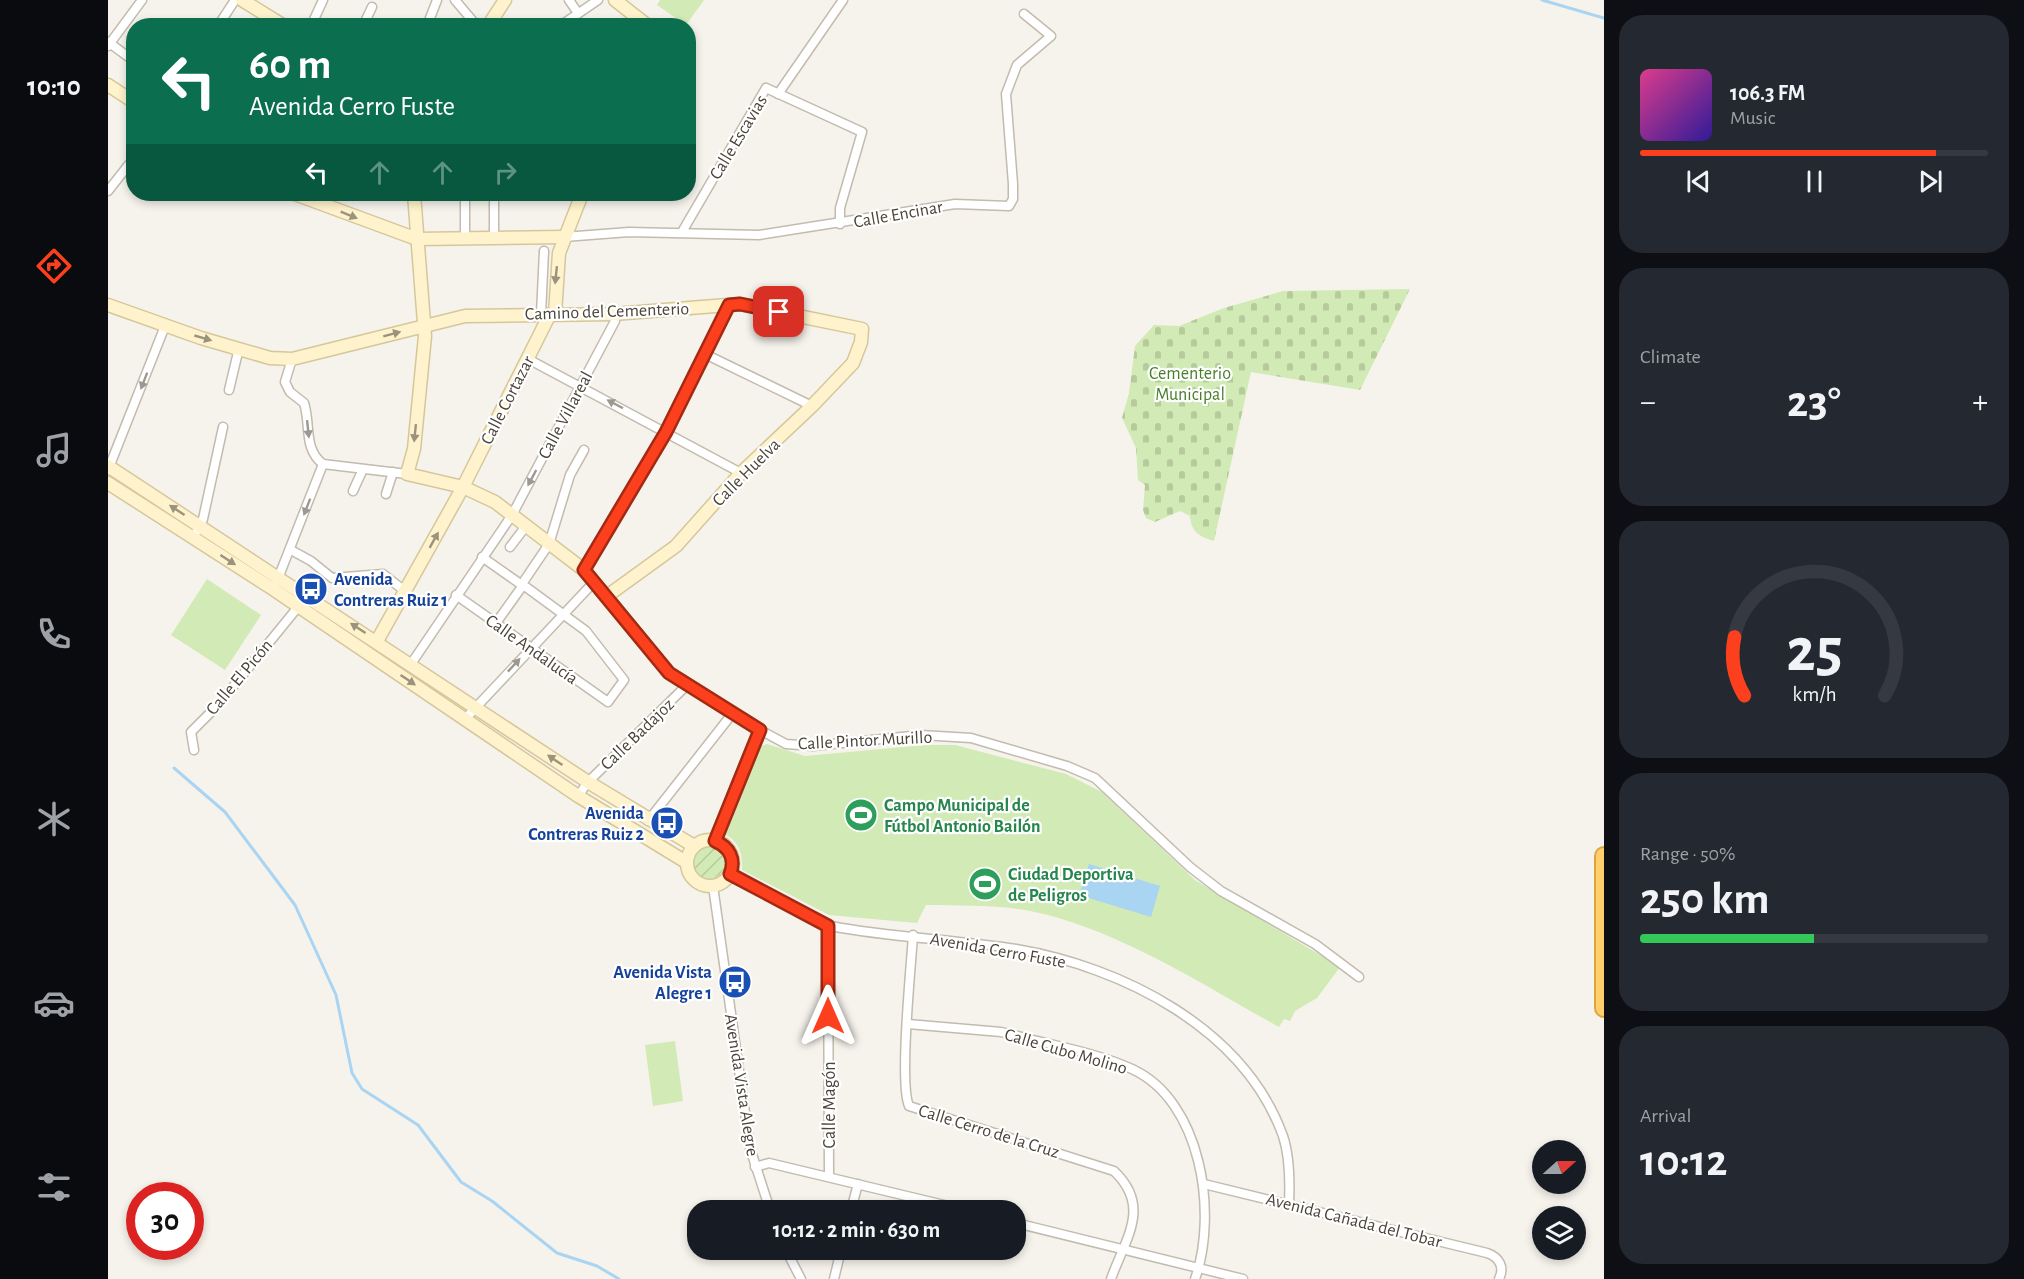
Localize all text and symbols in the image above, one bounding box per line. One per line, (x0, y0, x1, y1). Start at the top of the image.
icon: left (150, 42, 228, 120)
text: 60 m (249, 44, 331, 86)
text: 10:10 (27, 73, 81, 100)
text: 106.3 FM (1730, 82, 1805, 104)
street label: Calle Escavias (707, 92, 771, 183)
text: Avenida Cerro Fuste (249, 93, 455, 120)
text: Music (1730, 108, 1776, 128)
icon: left (300, 156, 333, 189)
icon: ahead (363, 156, 396, 189)
icon: ahead (426, 156, 459, 189)
icon: right (489, 156, 522, 189)
icon: previous (1682, 165, 1715, 198)
icon: pause (1798, 165, 1831, 198)
icon: next (1914, 165, 1947, 198)
street label: Calle Encinar (852, 198, 944, 232)
one-way arrow (340, 211, 358, 220)
icon: directions (33, 245, 75, 287)
one-way arrow (551, 265, 561, 284)
pin (753, 286, 804, 337)
icon: arrive (762, 295, 795, 328)
street label: Camino del Cementerio (525, 300, 690, 324)
one-way arrow (382, 328, 401, 338)
one-way arrow (194, 334, 212, 344)
text: Climate (1640, 347, 1701, 367)
street label: Calle Cortazar (478, 353, 538, 448)
park label: Cementerio Municipal (1149, 365, 1231, 404)
street label: Calle Villareal (535, 369, 596, 462)
one-way arrow (139, 372, 148, 390)
text: 23° (1787, 380, 1841, 425)
text: − (1640, 386, 1656, 419)
text: + (1972, 386, 1988, 419)
one-way arrow (606, 399, 623, 409)
one-way arrow (303, 419, 313, 438)
one-way arrow (410, 424, 420, 443)
icon: music (33, 429, 75, 471)
street label: Calle Huelva (709, 435, 784, 510)
one-way arrow (527, 469, 537, 486)
one-way arrow (302, 498, 312, 516)
one-way arrow (169, 505, 185, 516)
one-way arrow (429, 532, 439, 549)
one-way arrow (220, 554, 236, 565)
bus stop icon: Avenida Contreras Ruiz 1 (293, 571, 329, 607)
place label: Avenida Contreras Ruiz 1 (334, 571, 448, 610)
street label: Calle Andalucía (482, 611, 581, 688)
icon: phone (33, 613, 75, 655)
text: 25 (1786, 621, 1842, 683)
one-way arrow (349, 623, 366, 634)
street label: Calle El Picón (203, 636, 276, 719)
one-way arrow (507, 658, 521, 672)
one-way arrow (400, 674, 416, 685)
text: km/h (1792, 685, 1836, 706)
street label: Calle Badajoz (598, 696, 678, 774)
street label: Calle Pintor Murillo (797, 728, 933, 754)
one-way arrow (547, 754, 563, 766)
sports icon: Campo Municipal de Fútbol Antonio Bailón (843, 797, 879, 833)
place label: Campo Municipal de Fútbol Antonio Bailón (884, 797, 1040, 836)
icon: climate (33, 798, 75, 840)
place label: Avenida Contreras Ruiz 2 (528, 805, 645, 844)
bus stop icon: Avenida Contreras Ruiz 2 (649, 805, 685, 841)
text: Range · 50% (1640, 844, 1736, 864)
sports icon: Ciudad Deportiva de Peligros (967, 866, 1003, 902)
place label: Ciudad Deportiva de Peligros (1008, 866, 1134, 905)
text: 250 km (1640, 877, 1769, 922)
street label: Avenida Cerro Fuste (929, 930, 1067, 972)
place label: Avenida Vista Alegre 1 (613, 964, 712, 1003)
bus stop icon: Avenida Vista Alegre 1 (717, 964, 753, 1000)
icon: car (33, 982, 75, 1024)
position arrow (796, 984, 860, 1048)
street label: Avenida Vista Alegre (721, 1013, 761, 1158)
street label: Calle Cubo Molino (1002, 1026, 1129, 1078)
street label: Calle Magón (821, 1062, 839, 1148)
street label: Calle Cerro de la Cruz (916, 1102, 1061, 1162)
text: Arrival (1640, 1106, 1691, 1126)
text: 10:12 (1640, 1139, 1727, 1184)
north arrow (1532, 1140, 1586, 1194)
map controls (1532, 1140, 1586, 1260)
icon: filters (33, 1166, 75, 1208)
speed limit sign: 30 (126, 1182, 204, 1260)
street label: Avenida Cañada del Tobar (1264, 1190, 1444, 1252)
button: layers (1532, 1206, 1586, 1260)
text: 10:12 · 2 min · 630 m (773, 1219, 940, 1241)

